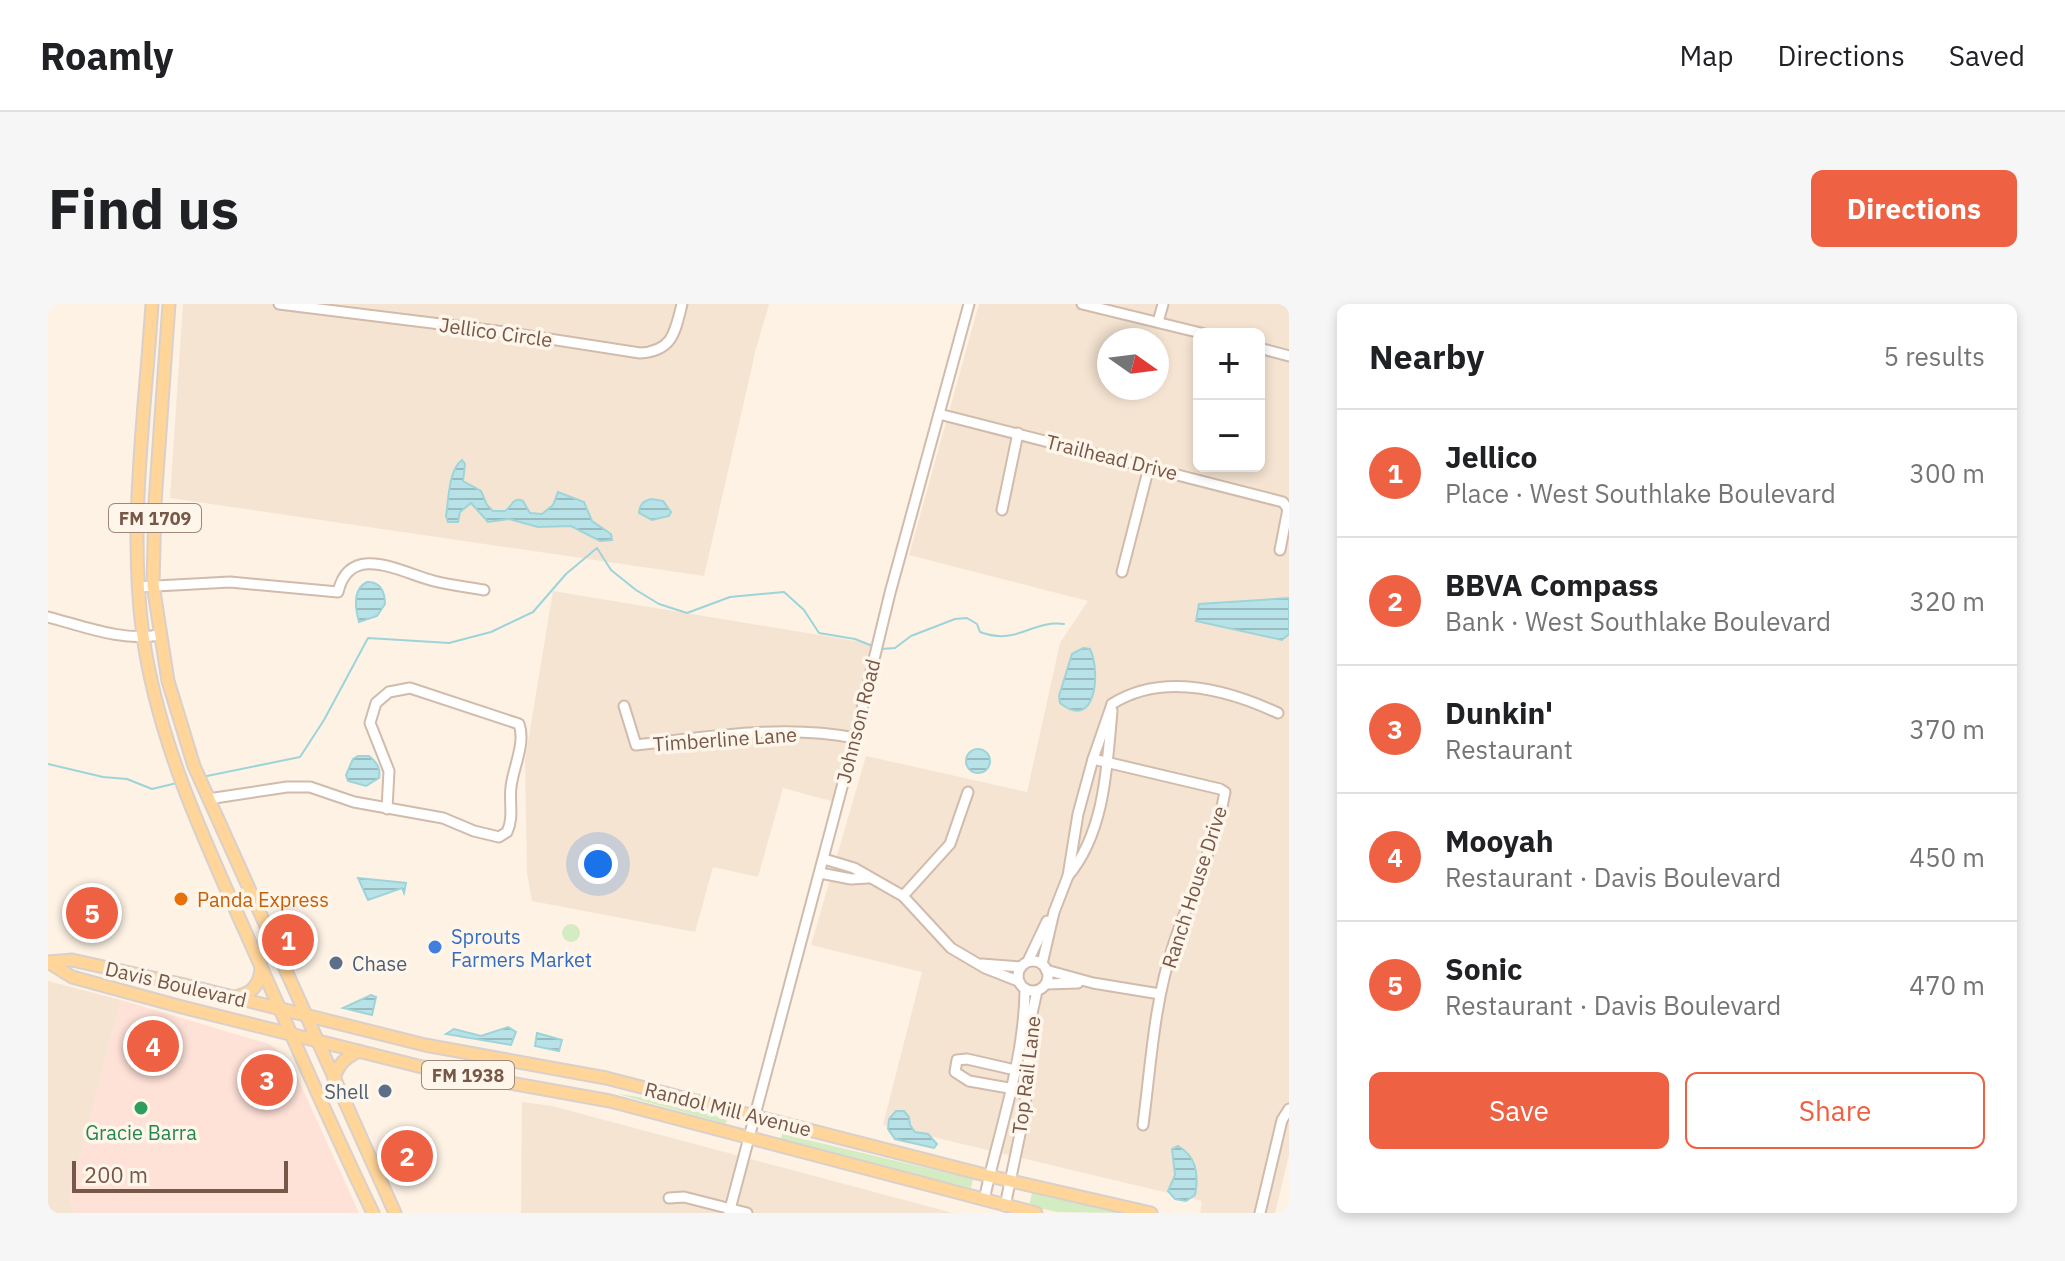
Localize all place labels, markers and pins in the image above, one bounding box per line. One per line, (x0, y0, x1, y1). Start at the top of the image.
pin: 5 (66, 883, 118, 943)
place label: Panda Express (197, 886, 329, 913)
marker: Panda Express (172, 890, 190, 908)
pin: 1 (262, 910, 314, 970)
place label: Sprouts Farmers Market (451, 923, 592, 973)
marker: Sprouts Farmers Market (426, 938, 444, 956)
place label: Chase (352, 950, 407, 977)
marker: Chase (327, 954, 345, 972)
pin: 4 (127, 1016, 179, 1076)
pin: 3 (241, 1050, 293, 1110)
place label: Shell (324, 1078, 369, 1105)
marker: Shell (376, 1082, 394, 1100)
marker: Gracie Barra (132, 1099, 150, 1117)
place label: Gracie Barra (85, 1119, 197, 1146)
pin: 2 (381, 1126, 433, 1186)

